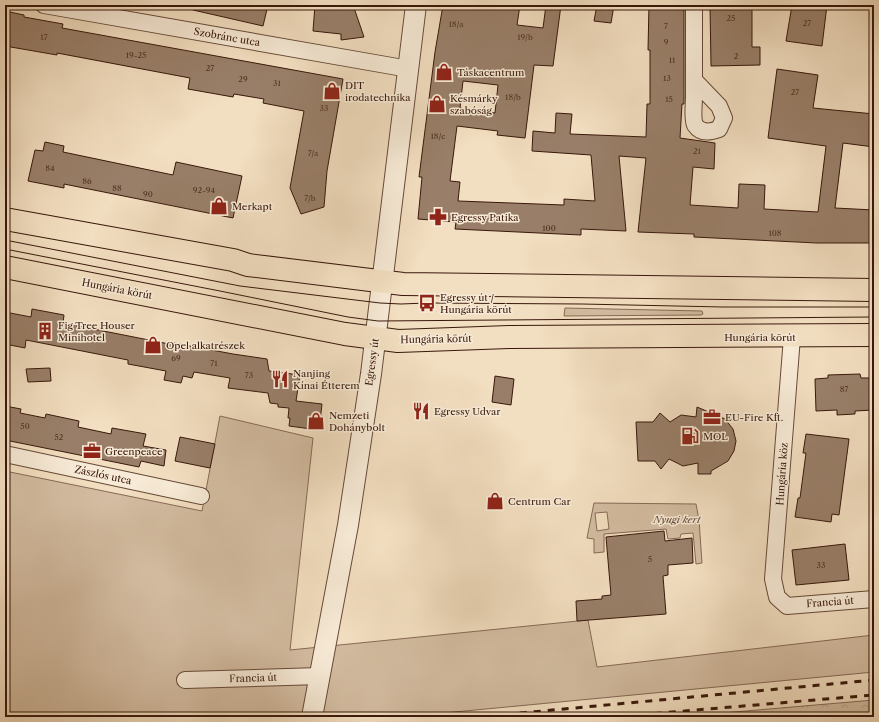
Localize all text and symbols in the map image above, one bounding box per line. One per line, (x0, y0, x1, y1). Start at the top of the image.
house number: 25 (727, 13, 735, 23)
house number: 27 (803, 18, 811, 28)
house number: 18/a (448, 19, 464, 29)
house number: 7 (664, 21, 668, 31)
street label: Szobránc utca (193, 25, 262, 49)
house number: 17 (40, 32, 48, 42)
house number: 19/b (517, 32, 533, 42)
house number: 9 (664, 37, 669, 47)
house number: 19-25 (126, 50, 146, 60)
house number: 2 (734, 51, 739, 61)
house number: 11 (669, 55, 676, 65)
shop icon: Táskacentrum (434, 62, 454, 82)
house number: 27 (206, 63, 214, 73)
place label: Táskacentrum (457, 66, 525, 79)
house number: 13 (663, 73, 671, 83)
house number: 29 (238, 74, 248, 84)
house number: 31 (273, 78, 282, 88)
place label: DIT irodatechnika (345, 79, 411, 104)
shop icon: DIT irodatechnika (322, 81, 342, 101)
house number: 27 (791, 87, 799, 97)
place label: Késmárky szabóság (450, 92, 498, 117)
house number: 18/b (505, 92, 521, 102)
shop icon: Késmárky szabóság (427, 94, 447, 114)
house number: 15 (665, 94, 673, 104)
house number: 33 (320, 103, 328, 113)
house number: 18/c (431, 131, 445, 141)
house number: 21 (693, 146, 702, 156)
house number: 7/a (308, 148, 319, 158)
house number: 84 (45, 163, 55, 173)
house number: 86 (82, 176, 92, 186)
house number: 88 (112, 183, 122, 193)
house number: 92-94 (193, 185, 215, 195)
house number: 90 (143, 189, 153, 199)
house number: 7/b (304, 193, 316, 203)
shop icon: Merkapt (209, 196, 229, 216)
place label: Merkapt (232, 200, 273, 213)
pharmacy icon: Egressy Patika (428, 207, 448, 227)
place label: Egressy Patika (451, 211, 519, 224)
house number: 100 (542, 223, 556, 233)
house number: 108 (768, 228, 782, 238)
street label: Hungária körút (81, 276, 154, 302)
place label: Egressy út / Hungária körút (440, 291, 512, 316)
bus stop icon: Egressy út / Hungária körút (417, 293, 437, 313)
place label: Fig Tree Houser Minihotel (58, 319, 136, 344)
building icon: Fig Tree Houser Minihotel (35, 321, 55, 341)
street label: Hungária körút (724, 331, 796, 344)
street label: Hungária körút (400, 332, 472, 346)
shop icon: Opel alkatrészek (143, 335, 163, 355)
street label: Egressy út (362, 337, 382, 387)
place label: Opel alkatrészek (166, 339, 246, 352)
house number: 69 (171, 353, 181, 363)
house number: 71 (210, 358, 218, 368)
place label: Nanjing Kínai Étterem (293, 367, 360, 392)
restaurant icon: Nanjing Kínai Étterem (270, 369, 290, 389)
house number: 73 (245, 370, 253, 380)
house number: 87 (840, 384, 848, 394)
restaurant icon: Egressy Udvar (411, 401, 431, 421)
place label: Egressy Udvar (434, 405, 501, 418)
office icon: EU-Fire Kft. (702, 407, 722, 427)
place label: Nemzeti Dohánybolt (329, 409, 385, 434)
shop icon: Nemzeti Dohánybolt (306, 411, 326, 431)
place label: EU-Fire Kft. (725, 411, 784, 424)
house number: 50 (20, 421, 30, 431)
fuel station icon: MOL (680, 426, 700, 446)
place label: MOL (703, 430, 728, 443)
house number: 52 (55, 432, 64, 442)
office icon: Greenpeace (82, 441, 102, 461)
street label: Hungária köz (773, 442, 791, 506)
place label: Greenpeace (105, 445, 163, 458)
street label: Zászlós utca (73, 463, 133, 488)
shop icon: Centrum Car (485, 491, 505, 511)
place label: Centrum Car (508, 495, 571, 508)
park label: Nyugi kert (652, 513, 701, 526)
house number: 5 (648, 554, 652, 564)
house number: 33 (817, 560, 825, 570)
street label: Francia út (806, 594, 855, 610)
street label: Francia út (229, 671, 278, 685)

